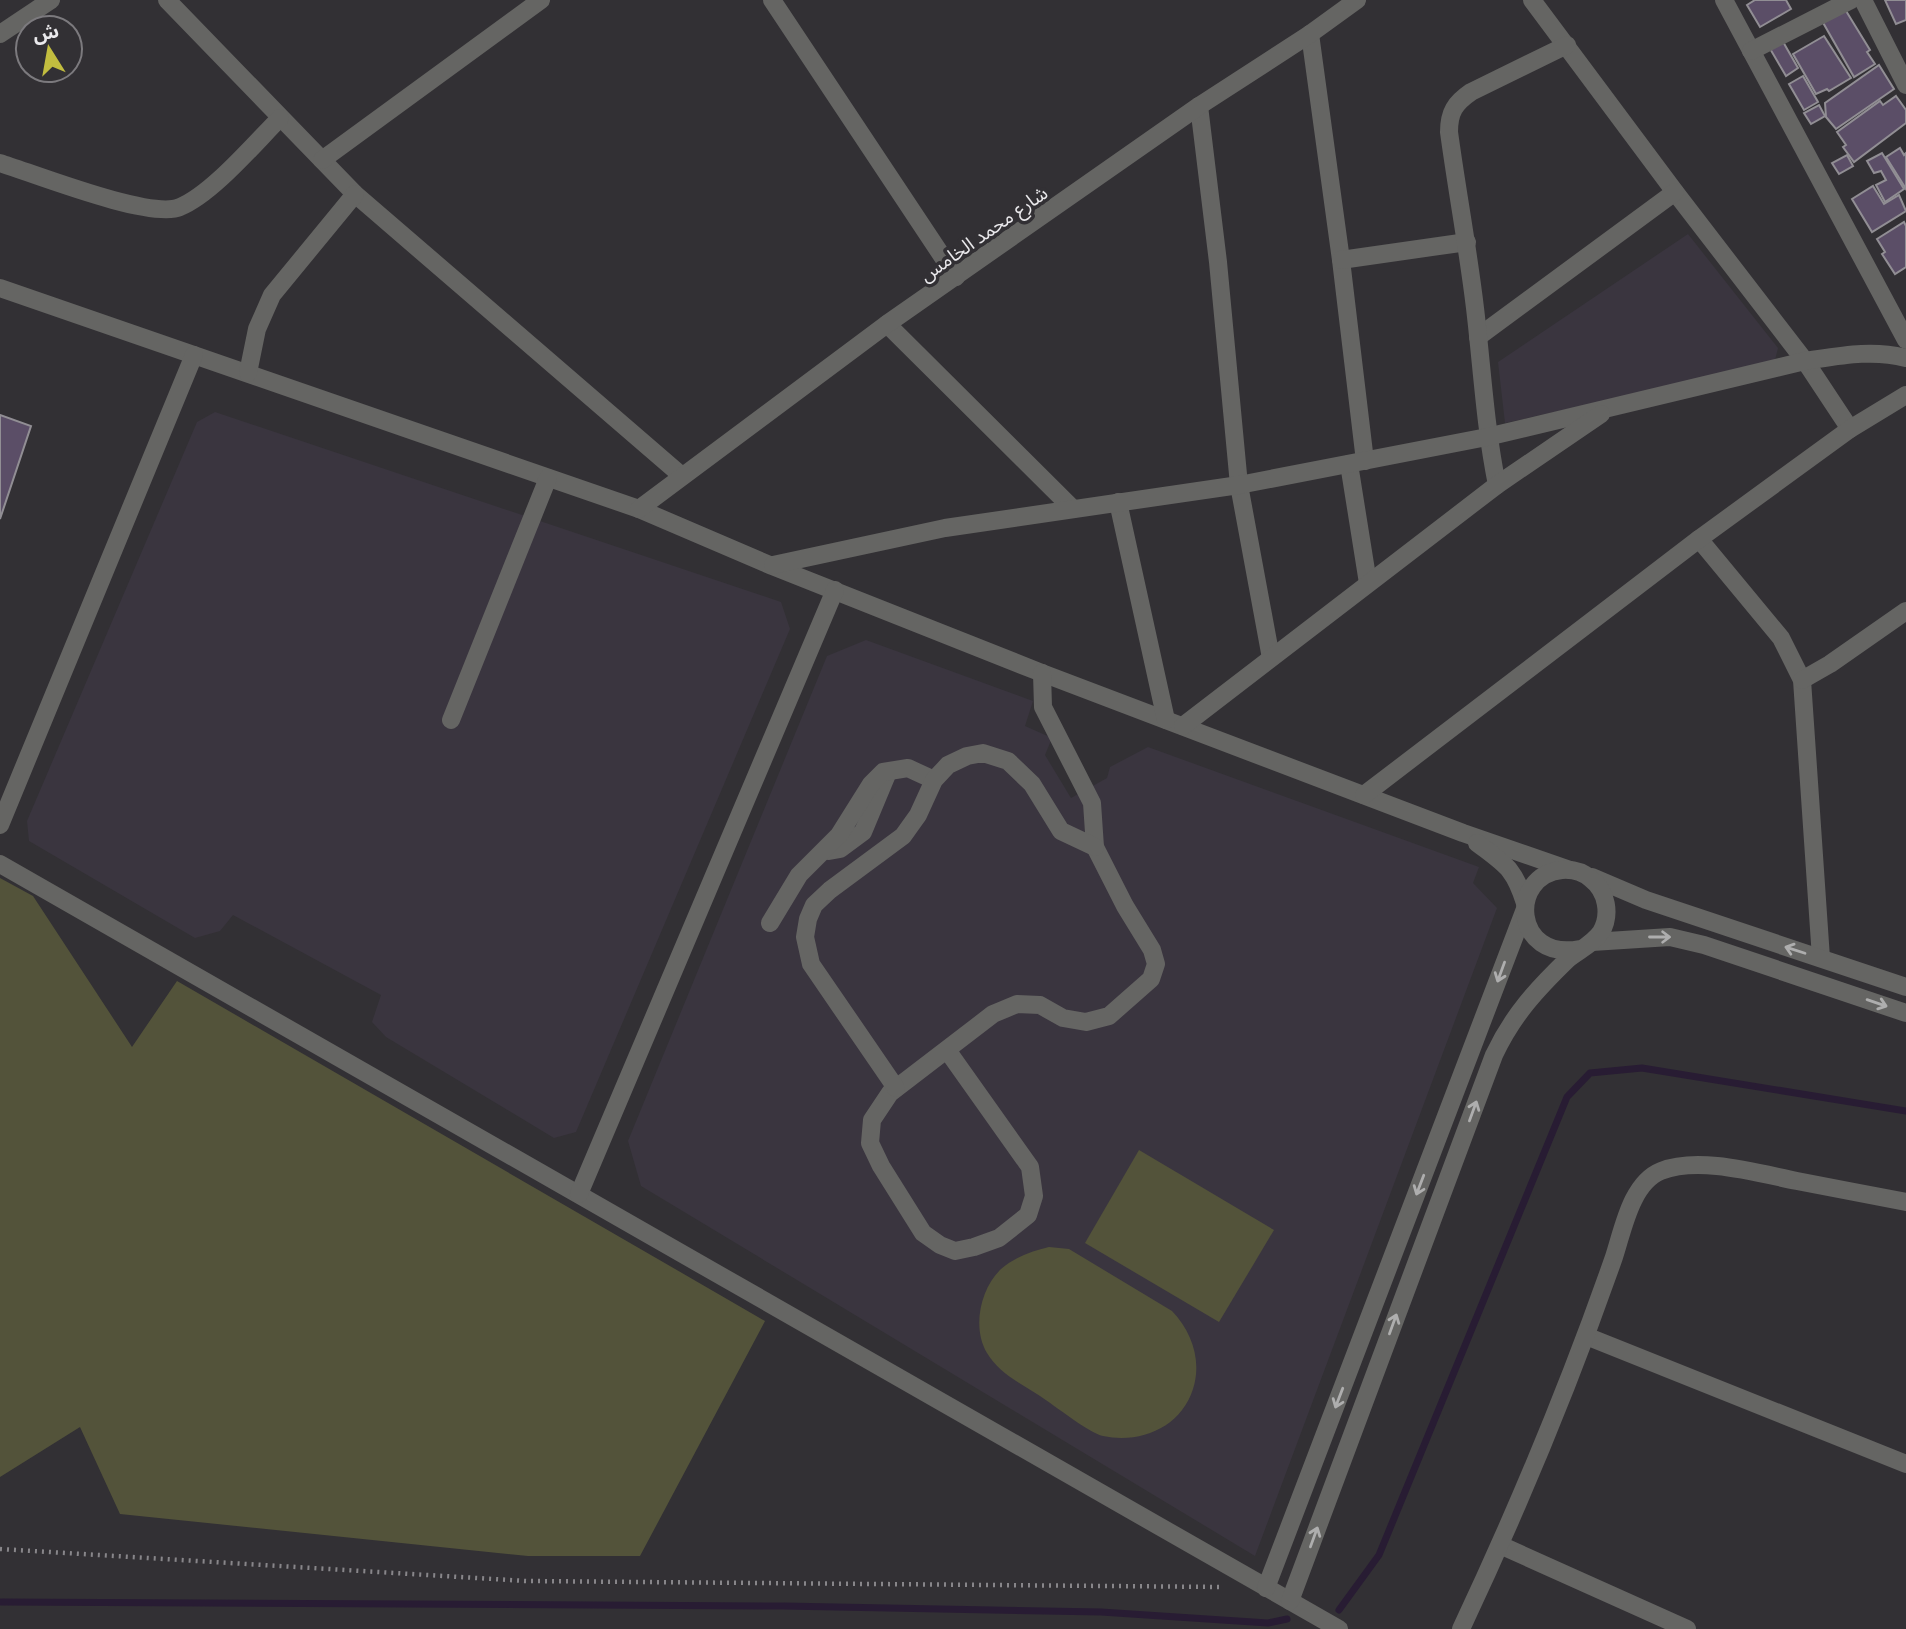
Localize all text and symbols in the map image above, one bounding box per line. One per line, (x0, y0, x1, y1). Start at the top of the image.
north arrow (14, 14, 84, 84)
text: ش (31, 18, 61, 46)
street label: شارع محمد الخامس (915, 180, 1053, 288)
one-way arrow (1648, 930, 1671, 944)
one-way arrow (1784, 942, 1806, 955)
one-way arrow (1493, 961, 1506, 983)
one-way arrow (1865, 998, 1887, 1010)
one-way arrow (1468, 1101, 1480, 1123)
one-way arrow (1412, 1174, 1425, 1196)
one-way arrow (1388, 1314, 1401, 1336)
one-way arrow (1331, 1386, 1344, 1408)
one-way arrow (1308, 1527, 1321, 1549)

